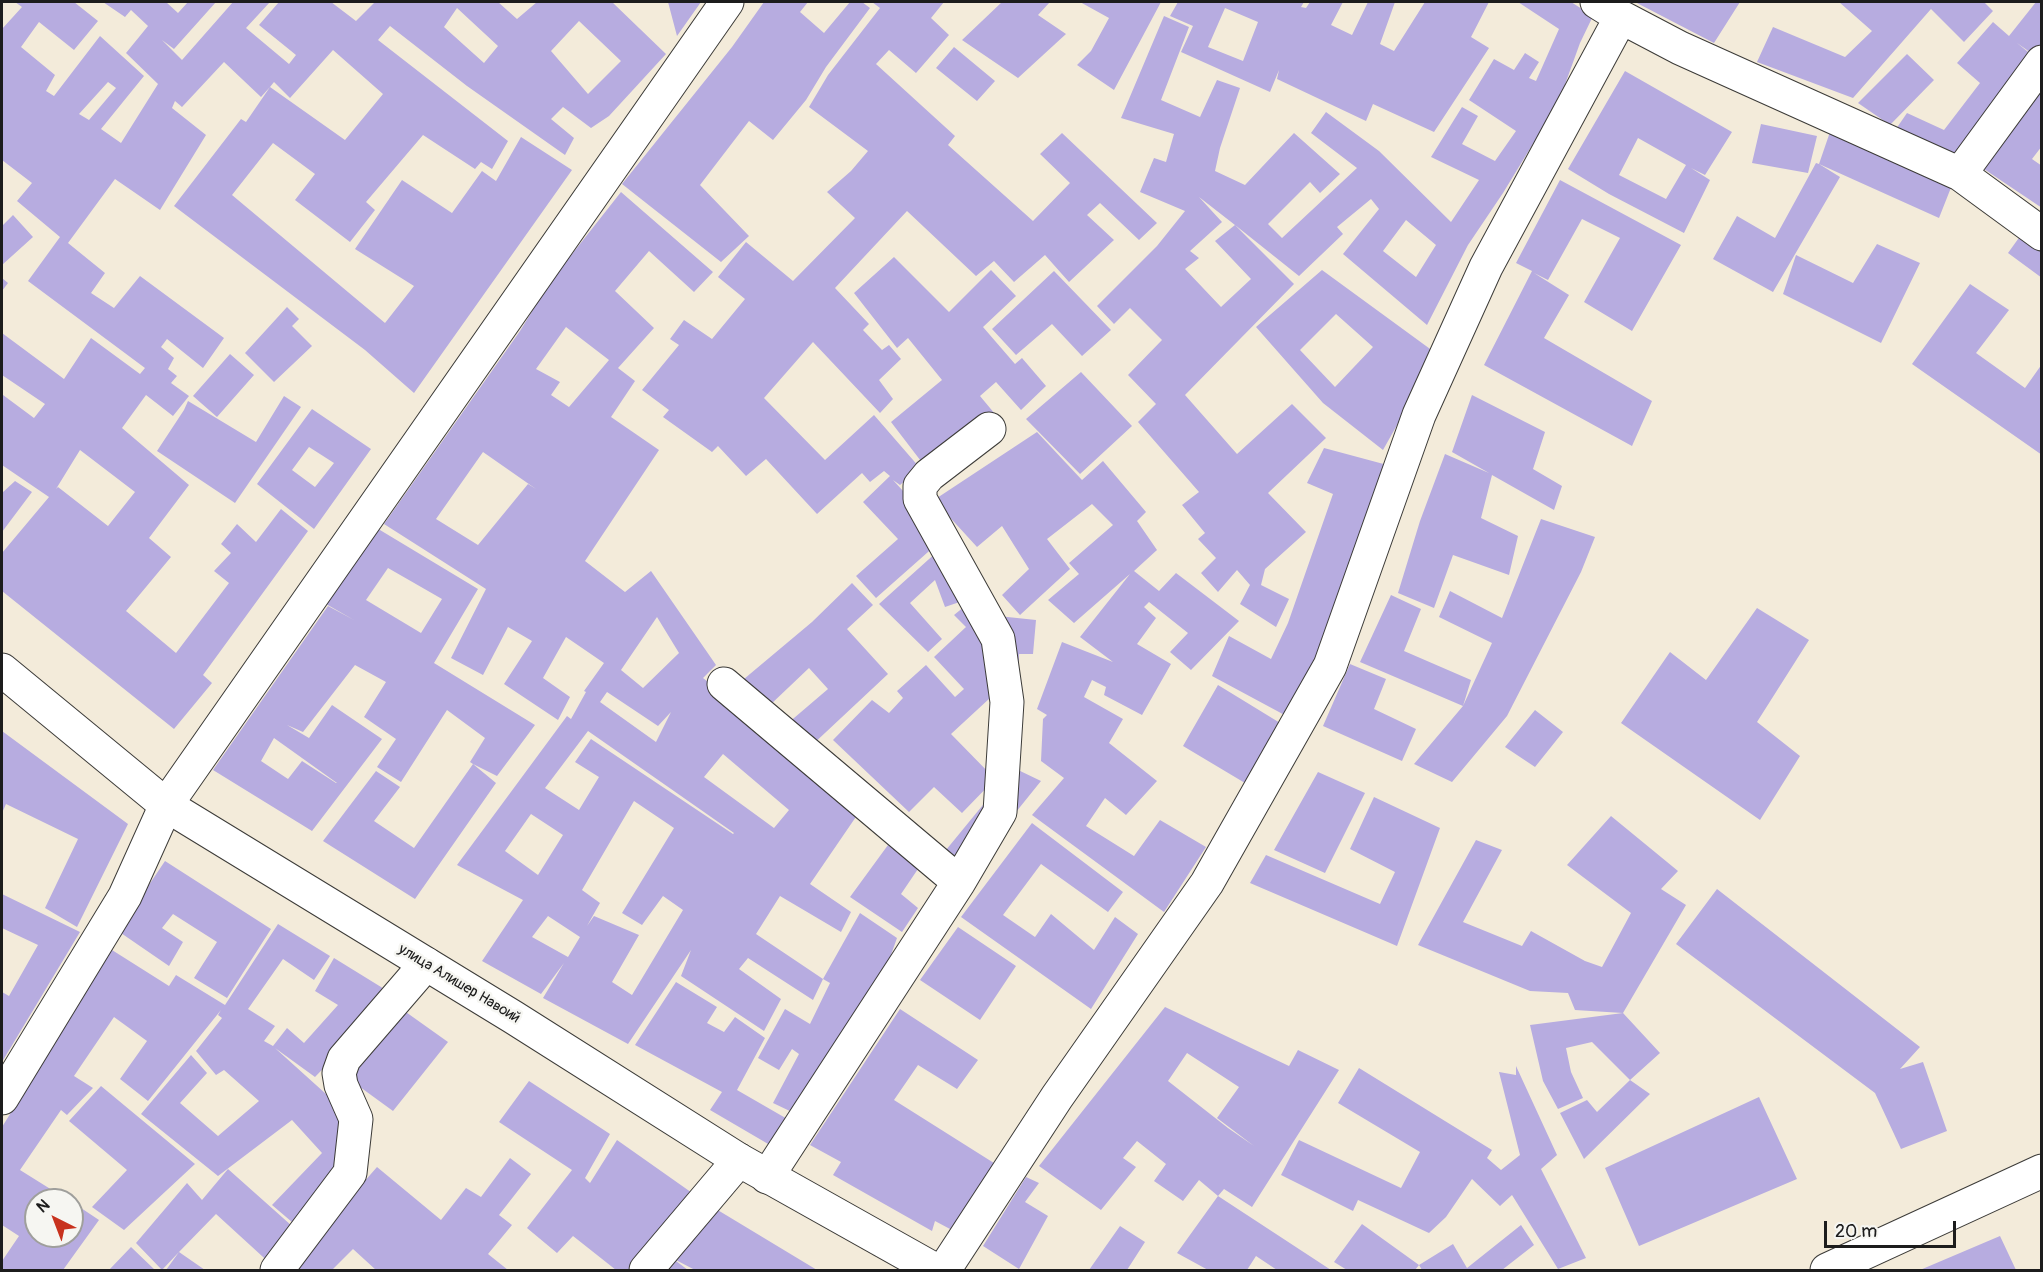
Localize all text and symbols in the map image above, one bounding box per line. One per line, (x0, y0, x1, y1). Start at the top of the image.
street label: улица Алишер Навоий (395, 940, 523, 1028)
north arrow (24, 1188, 84, 1248)
text: N (33, 1195, 54, 1217)
scale bar (1827, 1209, 1959, 1247)
text: 20 m (1835, 1220, 1877, 1243)

